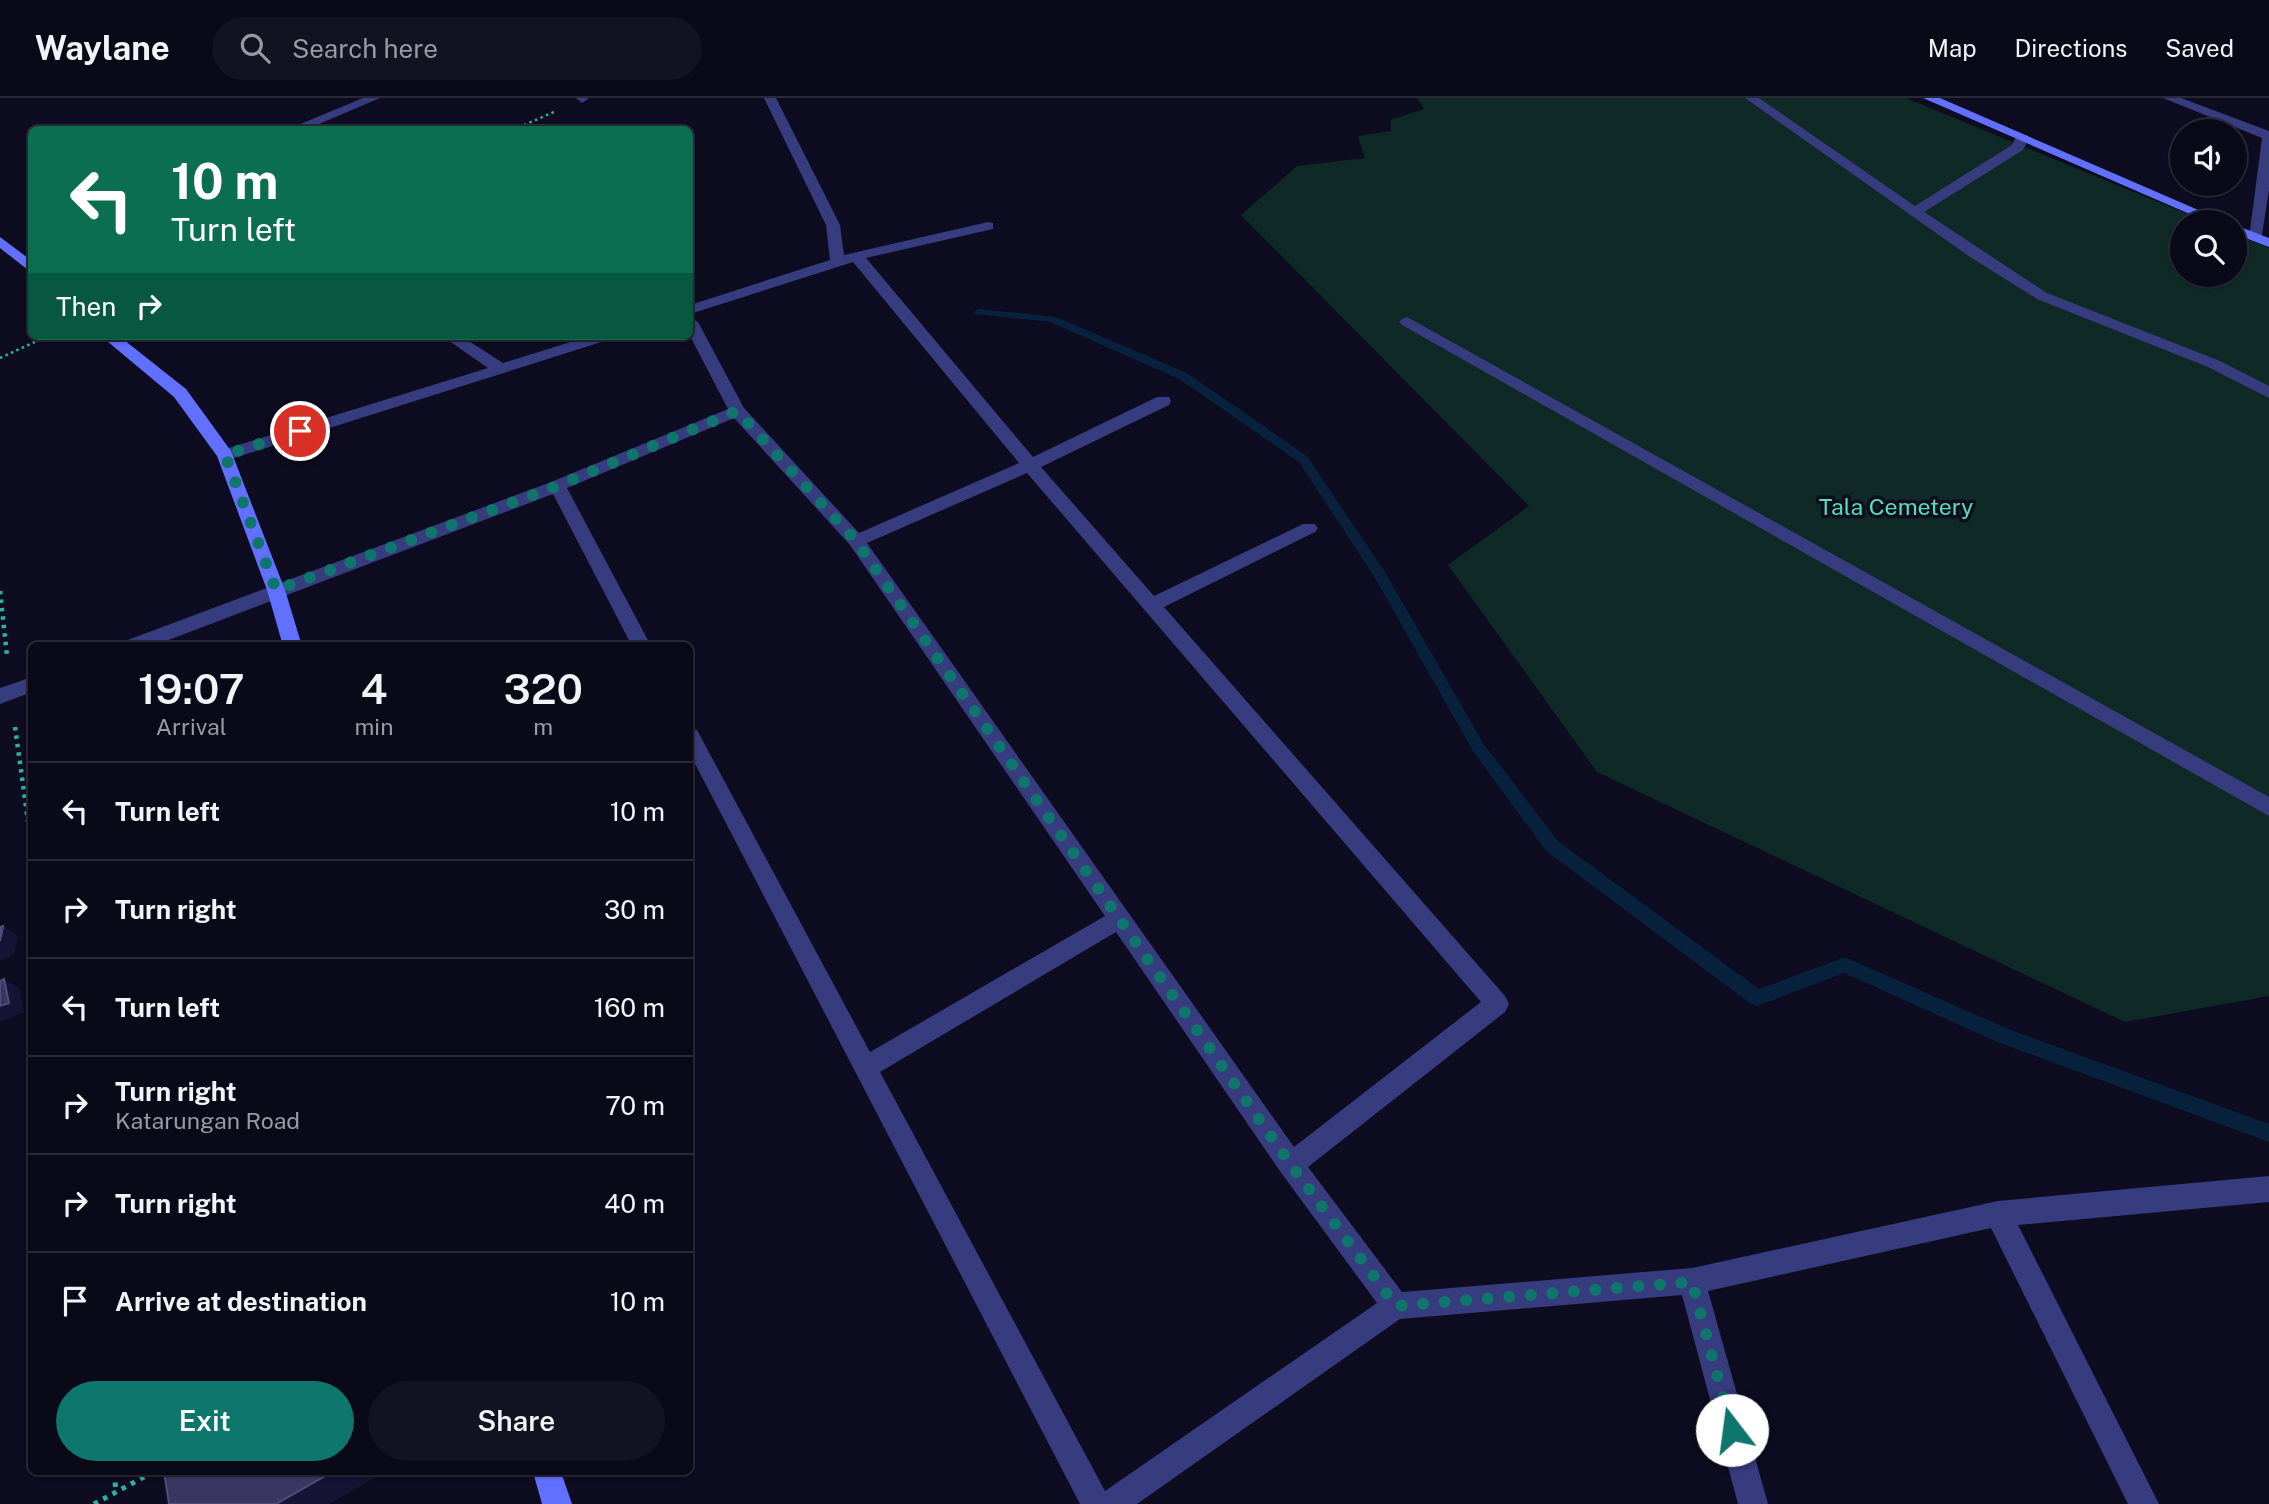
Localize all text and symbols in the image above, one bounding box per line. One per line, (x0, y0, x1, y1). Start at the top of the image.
search box (212, 17, 702, 80)
text: Waylane (35, 29, 170, 67)
icon: search (236, 29, 274, 67)
text: Search here (292, 33, 438, 64)
text: Map (1928, 34, 1977, 62)
text: Directions (2015, 34, 2127, 62)
text: Saved (2165, 34, 2234, 62)
map controls (2170, 119, 2247, 287)
button: sound (2170, 119, 2247, 196)
text: 10 m (171, 152, 278, 210)
icon: left (56, 154, 147, 245)
button: search (2170, 210, 2247, 287)
text: Turn left (171, 211, 296, 248)
icon: right (130, 287, 168, 325)
text: Then (56, 291, 116, 322)
pin (270, 401, 330, 461)
icon: arrive (281, 412, 319, 450)
park label: Tala Cemetery (1819, 493, 1973, 520)
text: 19:07 (138, 664, 245, 713)
text: 4 (360, 664, 387, 713)
text: 320 (503, 664, 583, 713)
text: Arrival (156, 713, 227, 740)
text: min (354, 713, 393, 740)
text: m (533, 713, 553, 740)
icon: left (56, 792, 94, 830)
text: Turn left (115, 796, 220, 827)
text: 10 m (610, 796, 665, 827)
icon: right (56, 890, 94, 928)
text: Turn right (115, 894, 237, 925)
text: 30 m (604, 894, 665, 925)
icon: left (56, 988, 94, 1026)
text: Turn left (115, 992, 220, 1023)
text: 160 m (594, 992, 665, 1023)
text: Turn right (115, 1076, 237, 1107)
icon: right (56, 1086, 94, 1124)
text: 70 m (605, 1090, 665, 1121)
text: Katarungan Road (115, 1107, 300, 1134)
icon: right (56, 1184, 94, 1222)
text: Turn right (115, 1188, 237, 1219)
text: 40 m (604, 1188, 665, 1219)
icon: arrive (56, 1282, 94, 1320)
text: Arrive at destination (115, 1286, 367, 1317)
text: 10 m (610, 1286, 665, 1317)
button: Exit (56, 1381, 354, 1461)
button: Share (368, 1381, 665, 1461)
position arrow (1695, 1393, 1769, 1467)

